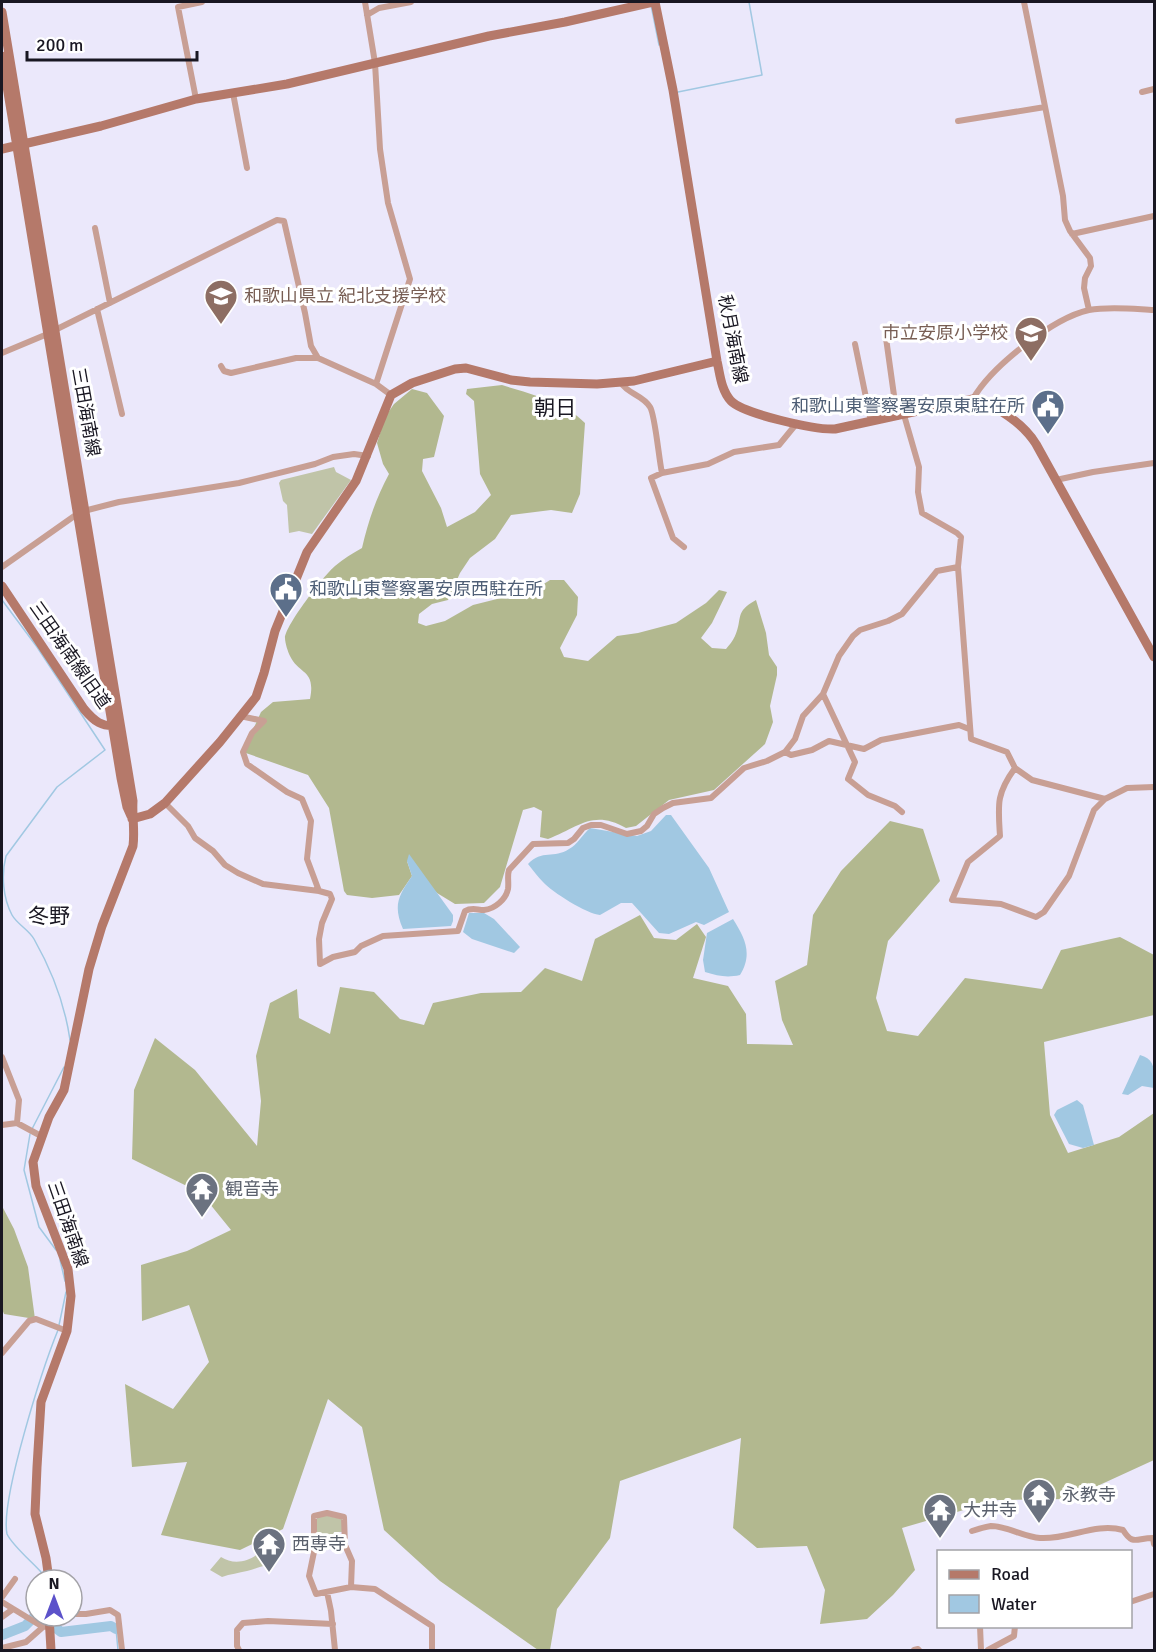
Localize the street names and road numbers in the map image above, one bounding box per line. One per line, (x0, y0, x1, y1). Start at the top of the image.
street label: 秋月海南線 (714, 293, 752, 385)
street label: 三田海南線 (67, 366, 105, 458)
street label: 三田海南線旧道 (25, 597, 115, 713)
street label: 三田海南線 (43, 1178, 93, 1270)

